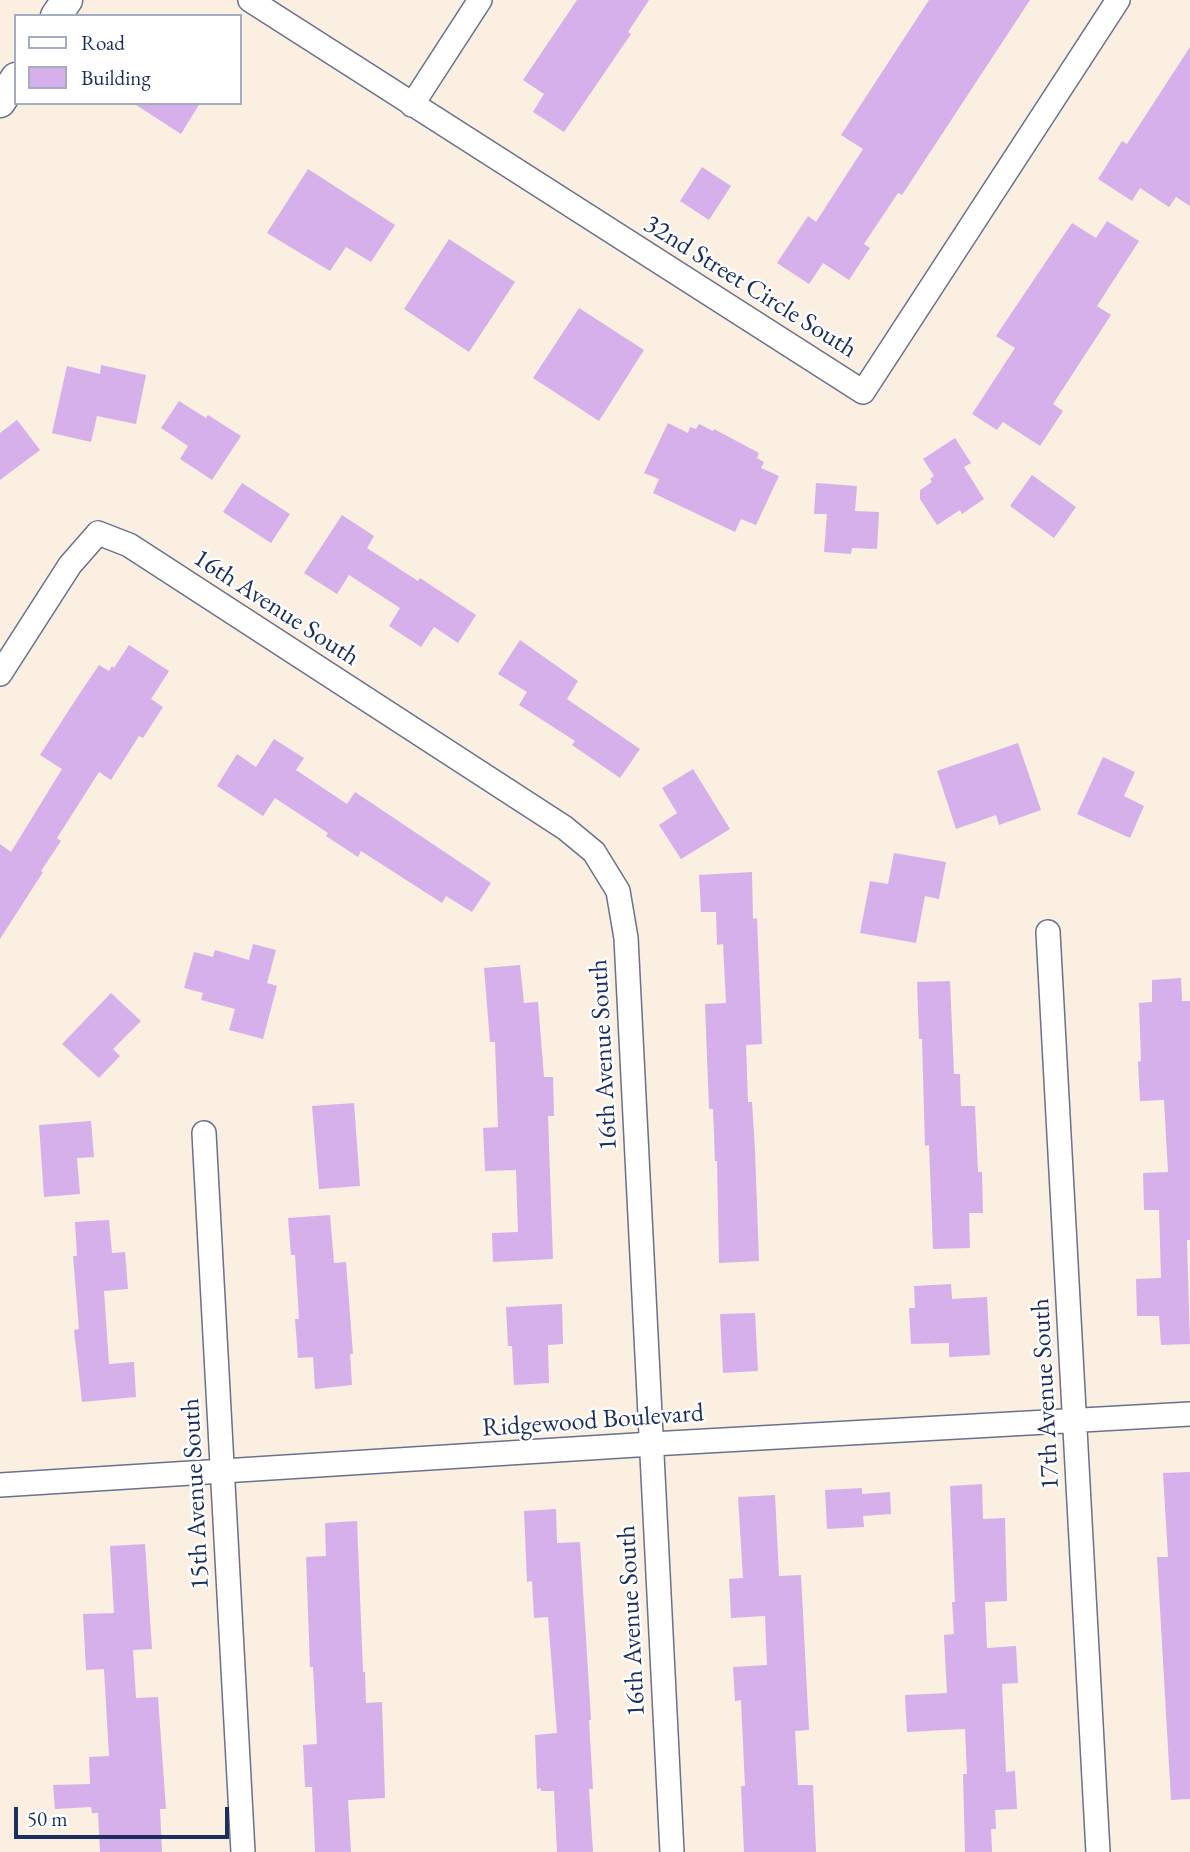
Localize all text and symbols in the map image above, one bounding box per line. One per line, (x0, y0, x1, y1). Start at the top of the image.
legend (14, 14, 242, 105)
text: Road (81, 29, 125, 56)
text: Building (81, 64, 151, 91)
street label: 32nd Street Circle South (638, 209, 862, 365)
street label: 16th Avenue South (187, 543, 365, 673)
street label: 16th Avenue South (583, 958, 625, 1152)
street label: 17th Avenue South (1025, 1297, 1067, 1491)
street label: 15th Avenue South (175, 1397, 217, 1591)
street label: Ridgewood Boulevard (481, 1398, 705, 1444)
street label: 16th Avenue South (611, 1524, 653, 1718)
scale bar (18, 1792, 233, 1836)
text: 50 m (27, 1805, 68, 1832)

